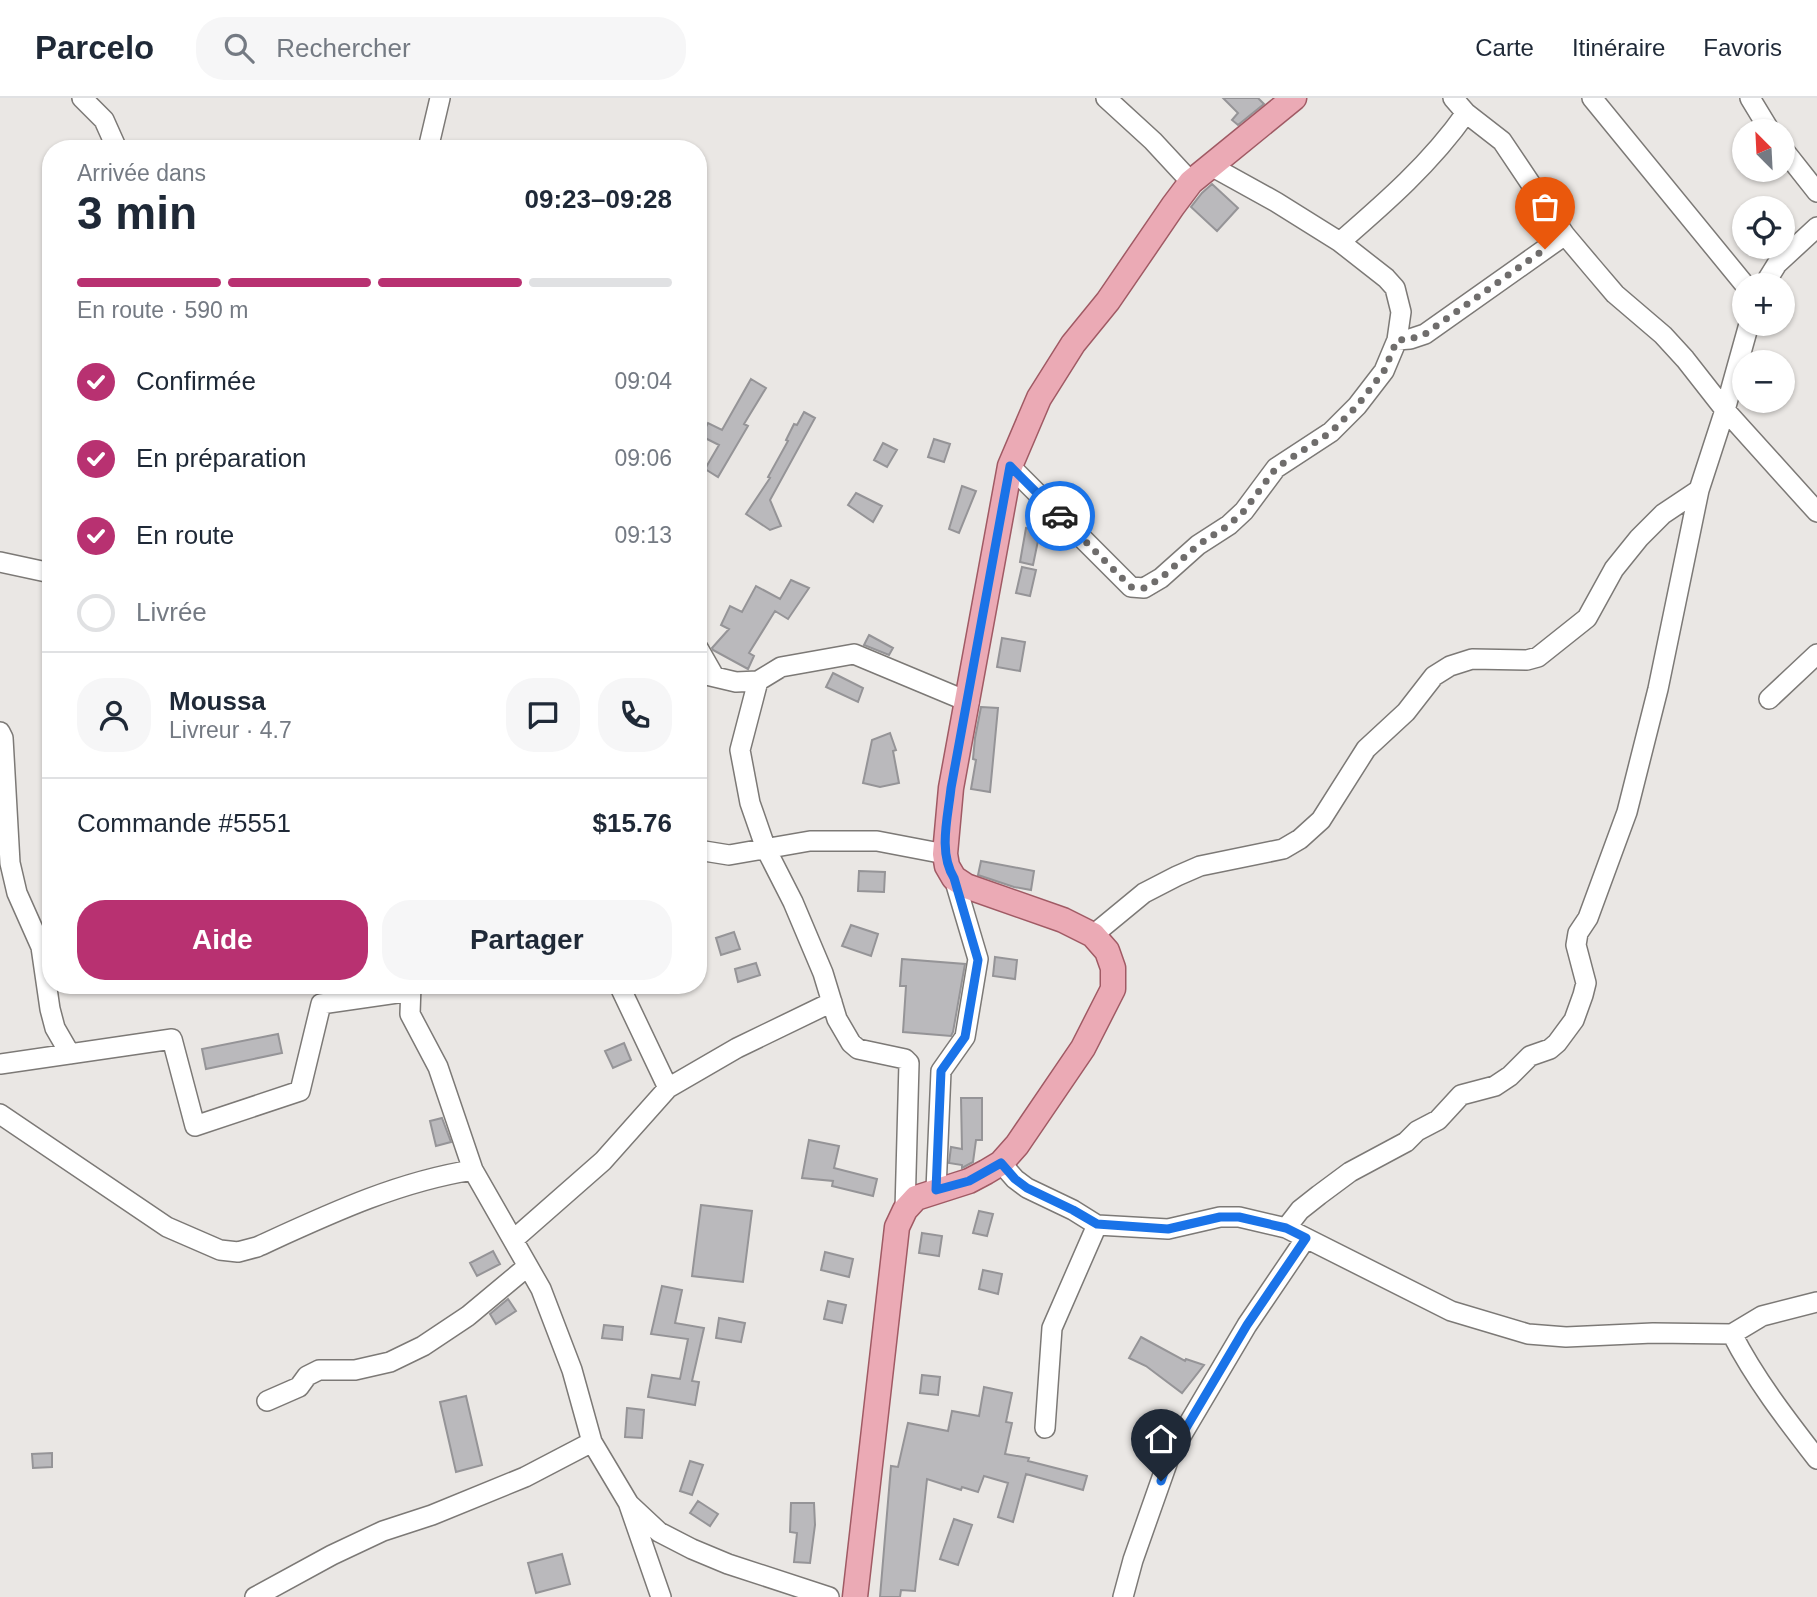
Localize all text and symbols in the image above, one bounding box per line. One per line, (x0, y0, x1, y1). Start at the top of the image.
search box (196, 17, 686, 80)
text: Parcelo (35, 29, 154, 66)
icon: search (220, 29, 258, 67)
text: Rechercher (276, 33, 411, 63)
text: Carte (1475, 34, 1534, 61)
text: Itinéraire (1572, 34, 1665, 61)
text: Favoris (1703, 34, 1782, 61)
north arrow (1732, 119, 1796, 182)
map controls (1732, 119, 1795, 413)
text: Arrivée dans (77, 160, 206, 186)
pin (1515, 177, 1575, 249)
text: 09:23–09:28 (525, 184, 672, 214)
text: 3 min (77, 187, 197, 239)
icon: bag (1526, 188, 1564, 226)
button: locate (1732, 196, 1795, 259)
button: + (1732, 273, 1795, 336)
text: En route · 590 m (77, 297, 248, 323)
button: − (1732, 350, 1795, 413)
icon: check (77, 363, 115, 401)
text: Confirmée (136, 366, 256, 396)
text: 09:04 (614, 368, 672, 394)
icon: check (77, 440, 115, 478)
text: En préparation (136, 443, 307, 473)
text: 09:06 (614, 445, 672, 471)
courier (1025, 481, 1095, 551)
icon: car (1041, 497, 1079, 535)
icon: check (77, 517, 115, 555)
text: En route (136, 520, 234, 550)
text: 09:13 (614, 522, 672, 548)
text: Livrée (136, 597, 207, 627)
button: person (77, 678, 151, 752)
button: chat (506, 678, 580, 752)
button: phone (598, 678, 672, 752)
text: Moussa (169, 686, 266, 716)
text: Livreur · 4.7 (169, 717, 292, 743)
text: Commande #5551 (77, 808, 291, 838)
text: $15.76 (592, 808, 672, 838)
button: Aide (77, 900, 368, 980)
button: Partager (382, 900, 672, 980)
pin (1131, 1409, 1191, 1481)
icon: home (1142, 1420, 1180, 1458)

